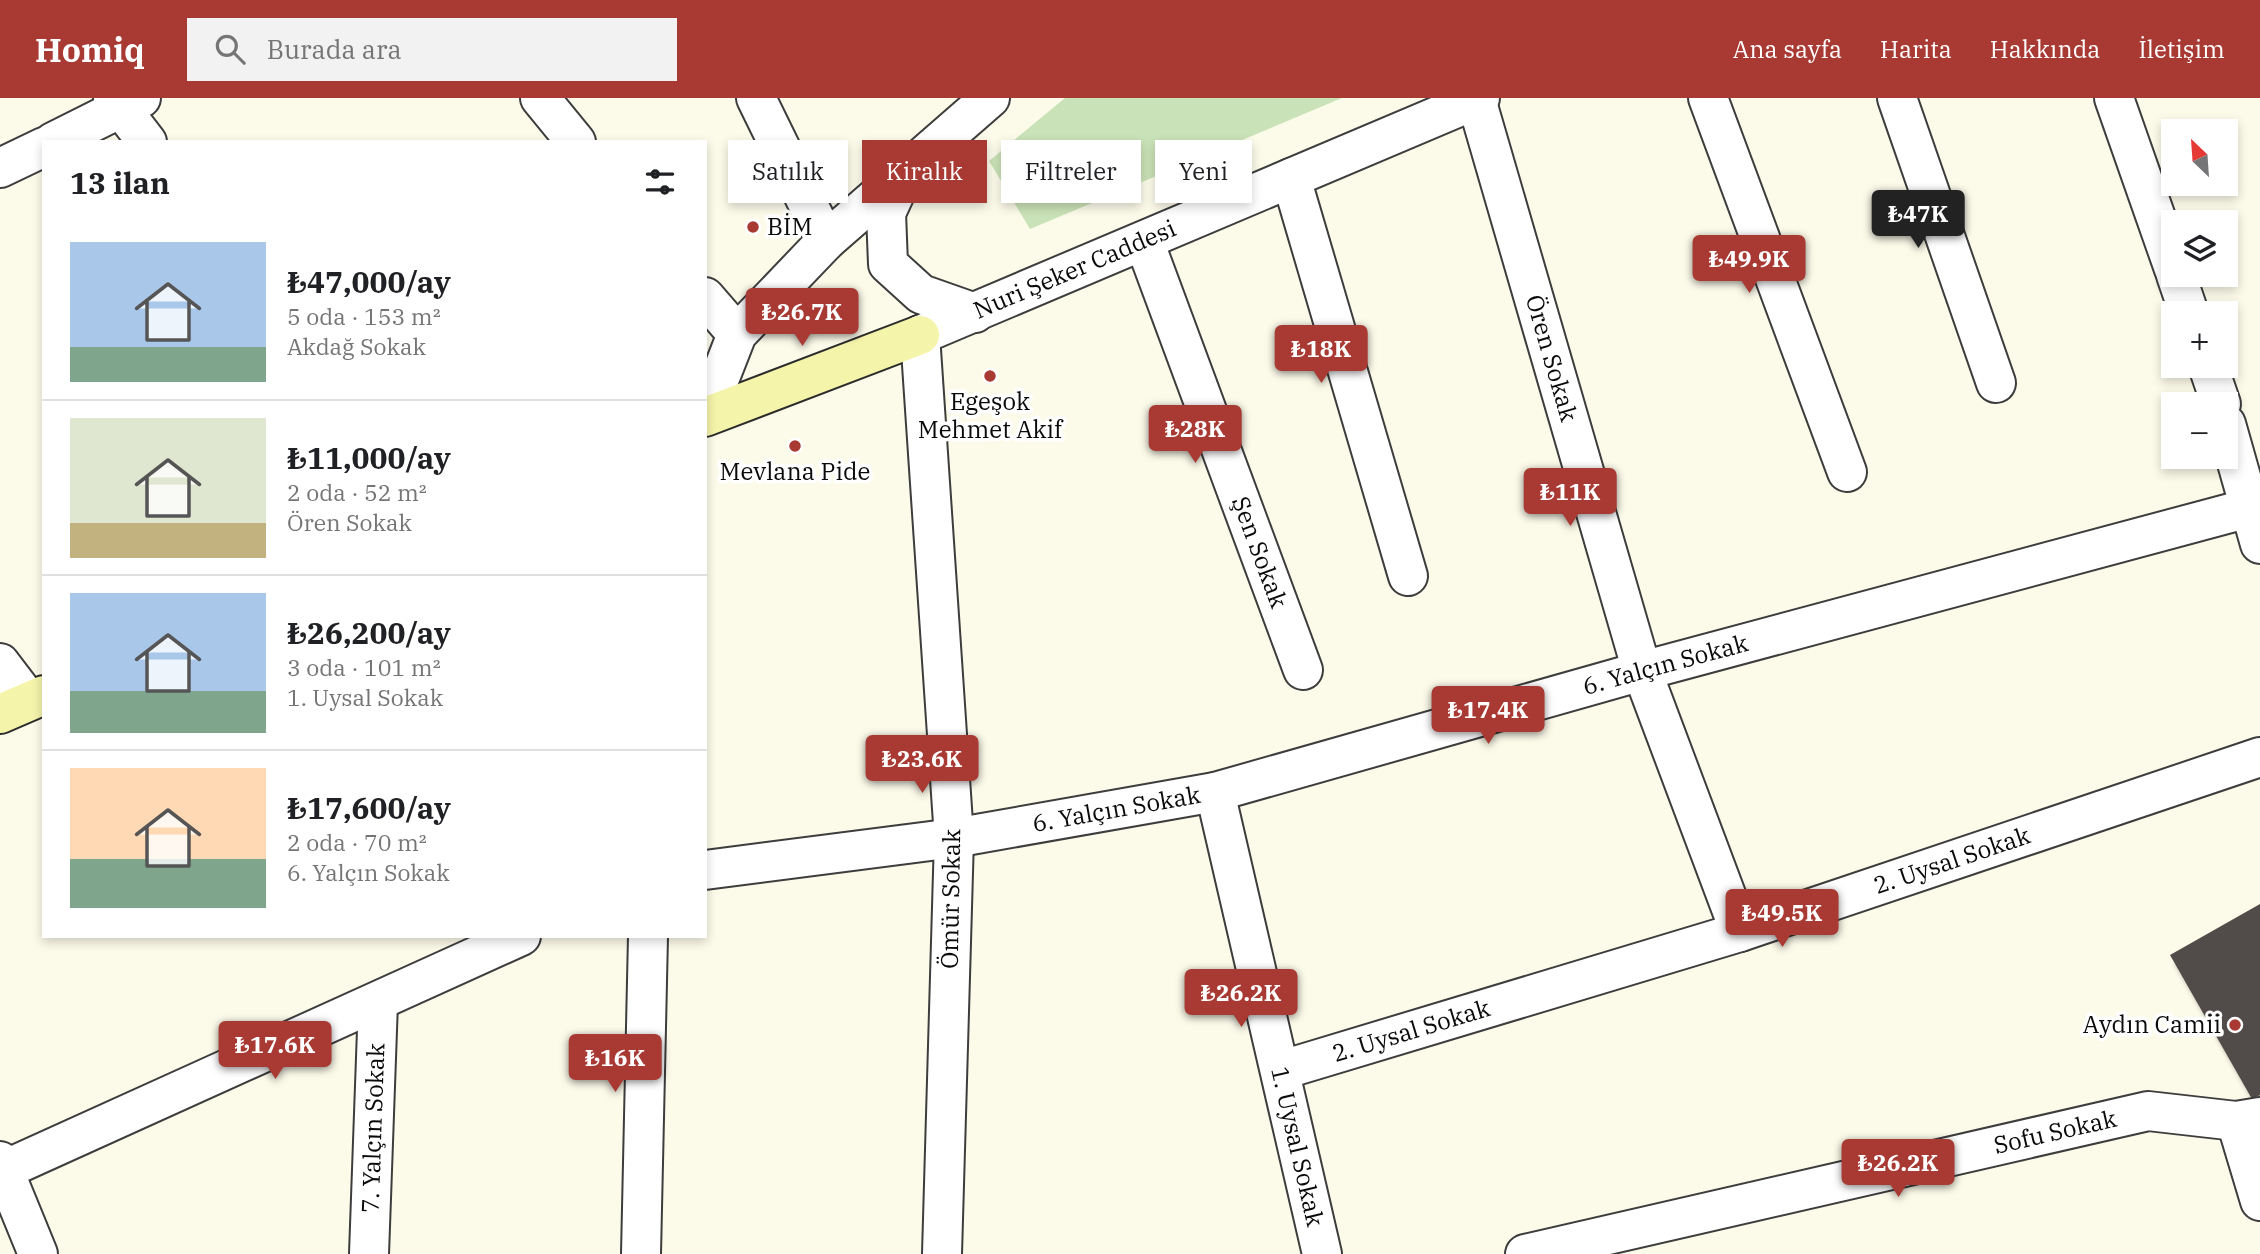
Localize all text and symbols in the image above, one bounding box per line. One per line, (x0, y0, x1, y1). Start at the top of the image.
search box (187, 18, 677, 81)
text: Homiq (35, 28, 145, 71)
icon: search (211, 30, 249, 68)
text: Burada ara (267, 32, 402, 66)
text: Ana sayfa (1733, 33, 1842, 65)
text: Harita (1880, 33, 1952, 65)
text: Hakkında (1990, 33, 2100, 65)
text: İletişim (2138, 33, 2225, 65)
north arrow (2161, 119, 2238, 196)
map controls (2161, 119, 2238, 469)
chip: Satılık (728, 140, 848, 203)
chip: Kiralık (862, 140, 987, 203)
chip: Filtreler (1001, 140, 1141, 203)
chip: Yeni (1155, 140, 1252, 203)
text: 13 ilan (70, 163, 170, 202)
icon: filters (641, 163, 679, 201)
pin: ₺47K (1877, 190, 1959, 250)
text: ₺47K (1888, 198, 1948, 228)
place label: BİM (767, 210, 812, 242)
button: layers (2161, 210, 2238, 287)
street label: Nuri Şeker Caddesi (968, 212, 1180, 326)
marker: BİM (745, 219, 761, 235)
pin: ₺49.9K (1692, 236, 1806, 295)
text: ₺49.9K (1709, 243, 1789, 273)
text: ₺47,000/ay (287, 262, 451, 301)
icon: home (126, 270, 210, 354)
pin: ₺26.7K (745, 288, 859, 348)
street label: Ören Sokak (1519, 291, 1586, 425)
text: ₺26.7K (762, 296, 842, 326)
text: 5 oda · 153 m² (287, 301, 441, 331)
button: + (2161, 301, 2238, 378)
pin: ₺18K (1280, 326, 1362, 385)
text: Akdağ Sokak (287, 331, 426, 361)
text: ₺18K (1291, 333, 1351, 363)
marker: Egeşok Mehmet Akif (982, 368, 998, 384)
place label: Egeşok Mehmet Akif (918, 385, 1064, 445)
button: − (2161, 392, 2238, 469)
pin: ₺28K (1154, 406, 1236, 465)
text: ₺28K (1165, 413, 1225, 443)
text: ₺11,000/ay (287, 438, 451, 477)
marker: Mevlana Pide (787, 438, 803, 454)
icon: home (126, 446, 210, 530)
place label: Mevlana Pide (720, 455, 870, 487)
pin: ₺11K (1529, 468, 1611, 528)
text: ₺11K (1540, 476, 1600, 506)
text: 2 oda · 52 m² (287, 477, 427, 507)
street label: Şen Sokak (1225, 492, 1296, 612)
text: Ören Sokak (287, 507, 412, 537)
text: ₺26,200/ay (287, 613, 451, 652)
icon: home (126, 621, 210, 705)
street label: 6. Yalçın Sokak (1579, 626, 1751, 702)
text: 3 oda · 101 m² (287, 652, 441, 682)
text: 1. Uysal Sokak (287, 682, 443, 712)
pin: ₺17.4K (1431, 686, 1545, 746)
text: ₺17.4K (1448, 694, 1528, 724)
pin: ₺23.6K (865, 736, 979, 795)
text: ₺23.6K (882, 743, 962, 773)
street label: 6. Yalçın Sokak (1030, 778, 1203, 839)
text: ₺17,600/ay (287, 788, 451, 827)
icon: home (126, 796, 210, 880)
street label: 2. Uysal Sokak (1869, 819, 2034, 901)
text: 2 oda · 70 m² (287, 827, 427, 857)
street label: Ömür Sokak (933, 829, 967, 969)
text: 6. Yalçın Sokak (287, 857, 450, 887)
pin: ₺49.5K (1725, 890, 1839, 949)
text: ₺49.5K (1742, 897, 1822, 927)
pin: ₺26.2K (1184, 970, 1298, 1029)
text: ₺26.2K (1201, 977, 1281, 1007)
street label: 2. Uysal Sokak (1328, 991, 1494, 1069)
place label: Aydın Camii (2083, 1008, 2221, 1040)
marker: Aydın Camii (2227, 1017, 2243, 1033)
pin: ₺17.6K (218, 1021, 332, 1081)
text: ₺17.6K (235, 1029, 315, 1059)
pin: ₺16K (574, 1034, 656, 1094)
text: ₺16K (585, 1042, 645, 1072)
street label: 7. Yalçın Sokak (353, 1043, 392, 1214)
street label: 1. Uysal Sokak (1264, 1063, 1332, 1229)
street label: Sofu Sokak (1990, 1102, 2119, 1161)
pin: ₺26.2K (1841, 1140, 1955, 1199)
text: ₺26.2K (1858, 1147, 1938, 1177)

